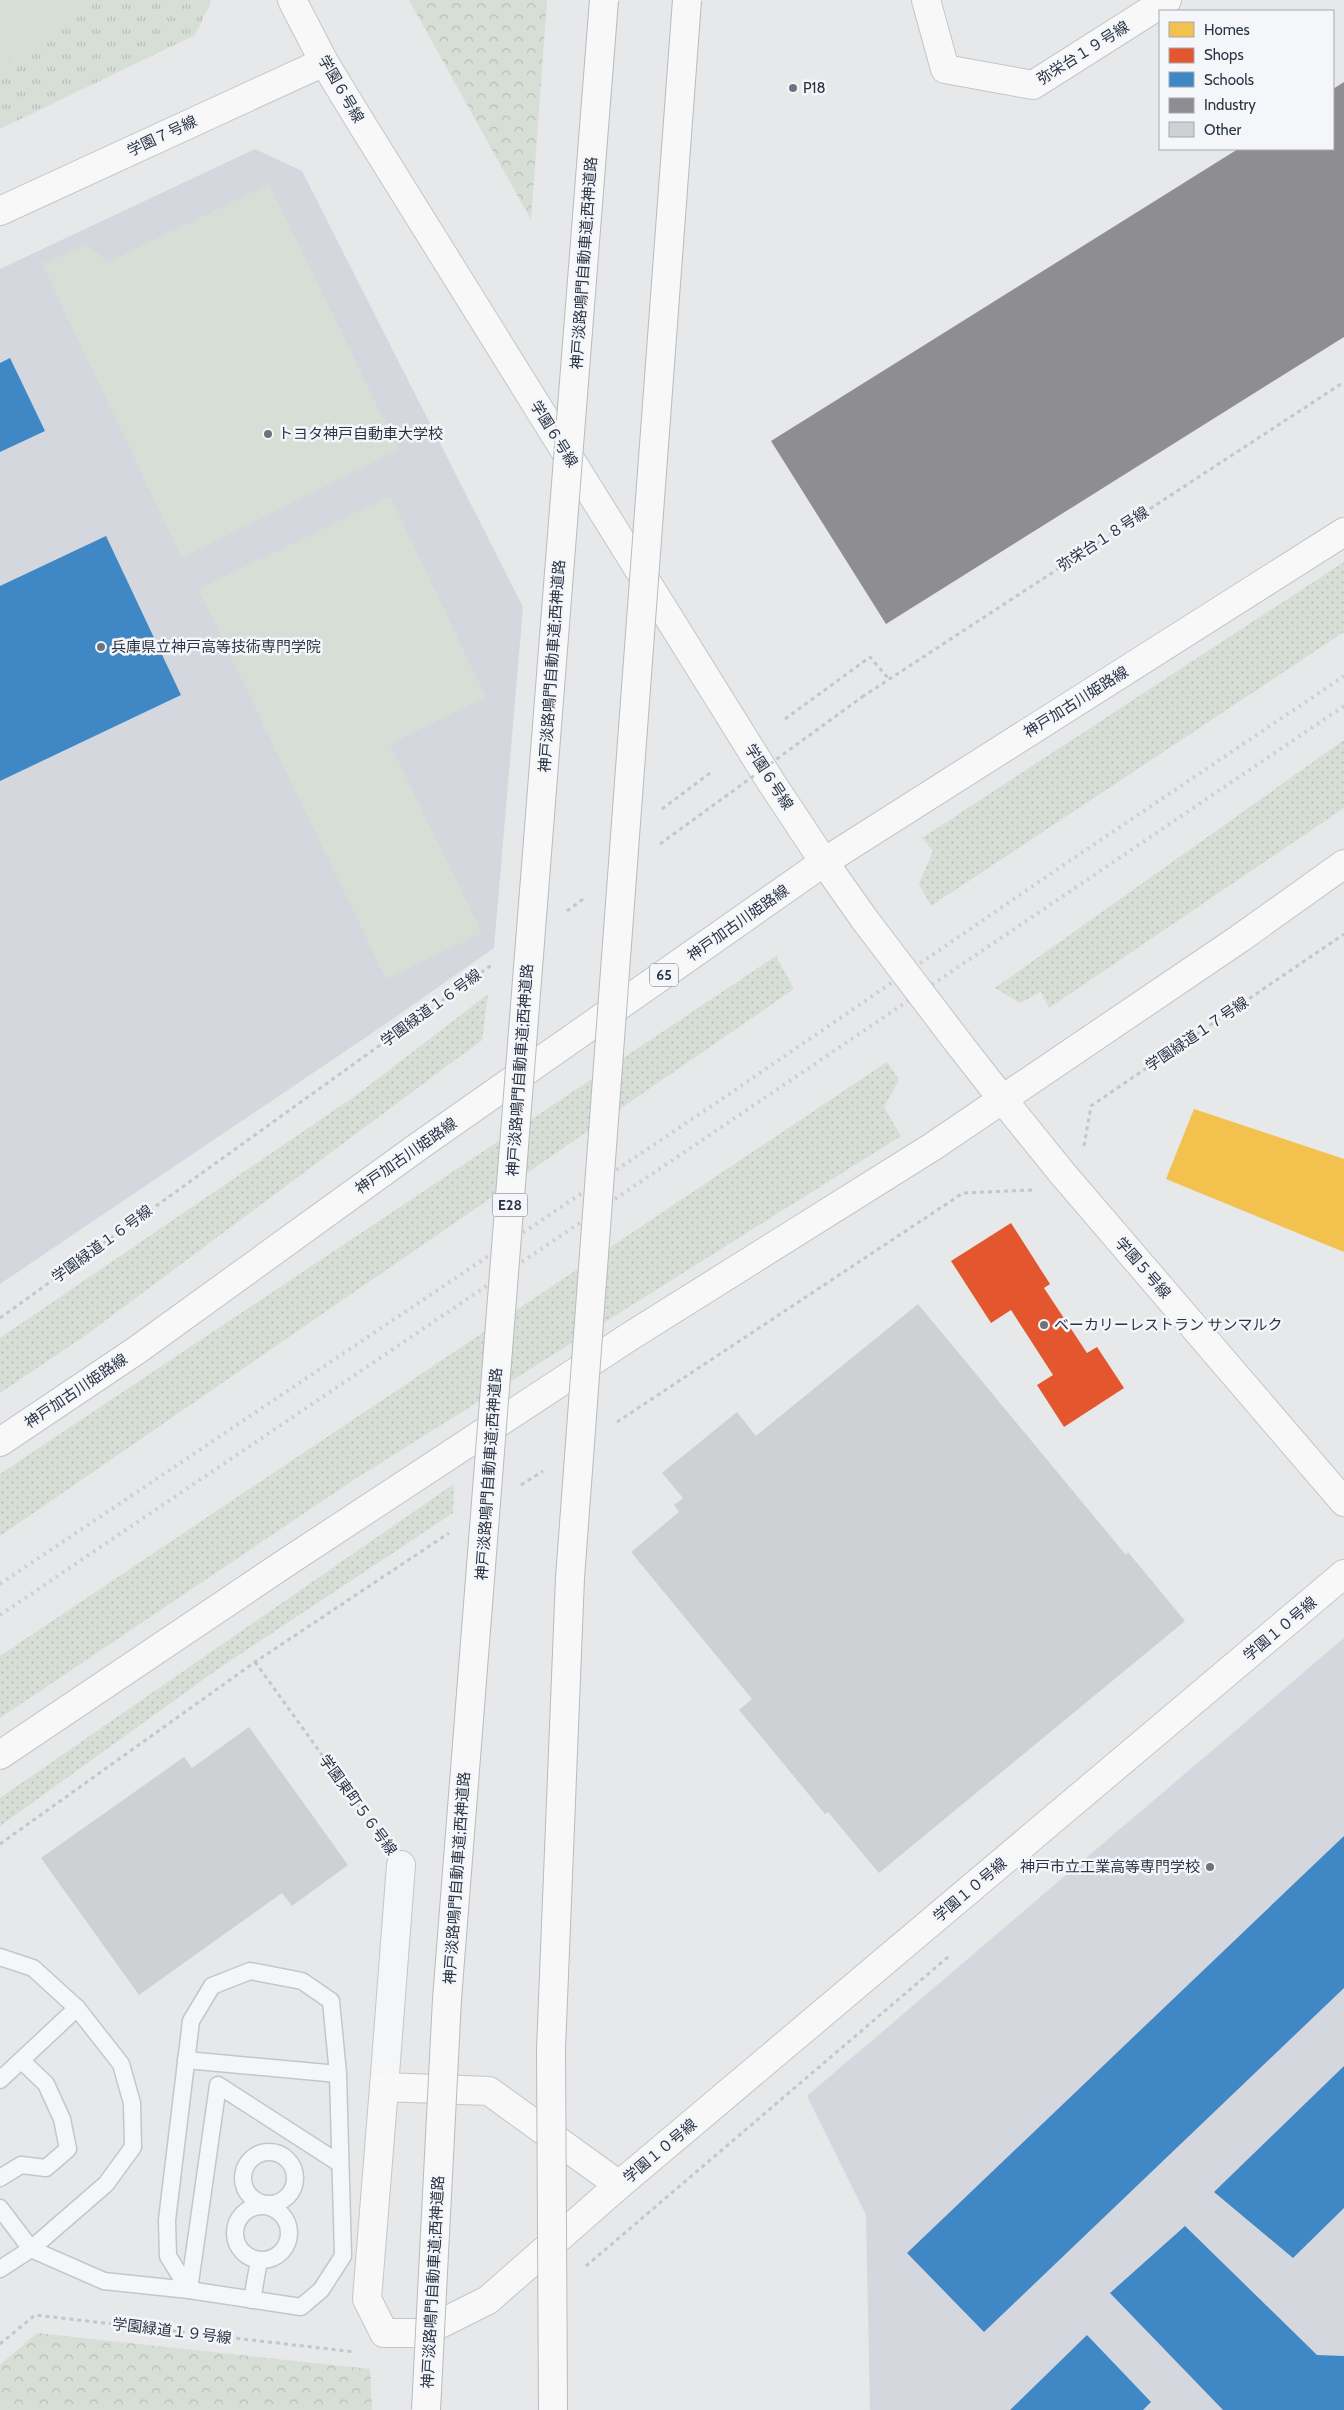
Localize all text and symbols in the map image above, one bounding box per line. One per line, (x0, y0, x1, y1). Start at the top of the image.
legend (1159, 10, 1334, 150)
street label: 弥栄台１９号線 (1034, 18, 1132, 88)
text: Homes (1204, 21, 1250, 39)
text: Shops (1204, 46, 1244, 64)
street label: 学園６号線 (314, 52, 368, 126)
text: Schools (1204, 71, 1254, 89)
place label: P18 (803, 79, 826, 97)
marker: P18 (787, 82, 799, 94)
text: Industry (1204, 96, 1256, 114)
street label: 学園７号線 (124, 112, 200, 160)
text: Other (1204, 121, 1241, 139)
street label: 神戸淡路鳴門自動車道;西神道路 (568, 156, 600, 370)
street label: 学園６号線 (526, 397, 582, 471)
place label: トヨタ神戸自動車大学校 (278, 425, 443, 443)
marker: トヨタ神戸自動車大学校 (262, 428, 274, 440)
street label: 弥栄台１８号線 (1054, 503, 1152, 575)
street label: 神戸淡路鳴門自動車道;西神道路 (536, 559, 568, 773)
place label: 兵庫県立神戸高等技術専門学院 (111, 638, 321, 656)
marker: 兵庫県立神戸高等技術専門学院 (95, 641, 107, 653)
street label: 神戸加古川姫路線 (1020, 663, 1132, 741)
street label: 学園６号線 (741, 741, 797, 813)
street label: 神戸加古川姫路線 (684, 881, 792, 965)
street label: 神戸淡路鳴門自動車道;西神道路 (504, 963, 536, 1177)
road number: 65 (650, 964, 678, 986)
street label: 学園緑道１６号線 (377, 965, 485, 1051)
street label: 学園緑道１７号線 (1142, 993, 1252, 1075)
street label: 神戸加古川姫路線 (352, 1114, 460, 1198)
road number: E28 (492, 1194, 528, 1216)
street label: 学園緑道１６号線 (48, 1201, 156, 1287)
street label: 学園５号線 (1112, 1234, 1174, 1302)
place label: ベーカリーレストラン サンマルク (1054, 1316, 1282, 1334)
marker: ベーカリーレストラン サンマルク (1038, 1319, 1050, 1331)
street label: 神戸加古川姫路線 (21, 1350, 131, 1432)
street label: 神戸淡路鳴門自動車道;西神道路 (473, 1367, 505, 1581)
street label: 学園１０号線 (1240, 1593, 1320, 1665)
street label: 学園東町５６号線 (315, 1751, 401, 1859)
street label: 神戸淡路鳴門自動車道;西神道路 (441, 1771, 473, 1985)
street label: 学園１０号線 (930, 1854, 1010, 1926)
place label: 神戸市立工業高等専門学校 (1020, 1858, 1200, 1876)
marker: 神戸市立工業高等専門学校 (1204, 1861, 1216, 1873)
street label: 学園１０号線 (620, 2115, 700, 2187)
street label: 神戸淡路鳴門自動車道;西神道路 (418, 2175, 448, 2389)
street label: 学園緑道１９号線 (111, 2315, 233, 2347)

